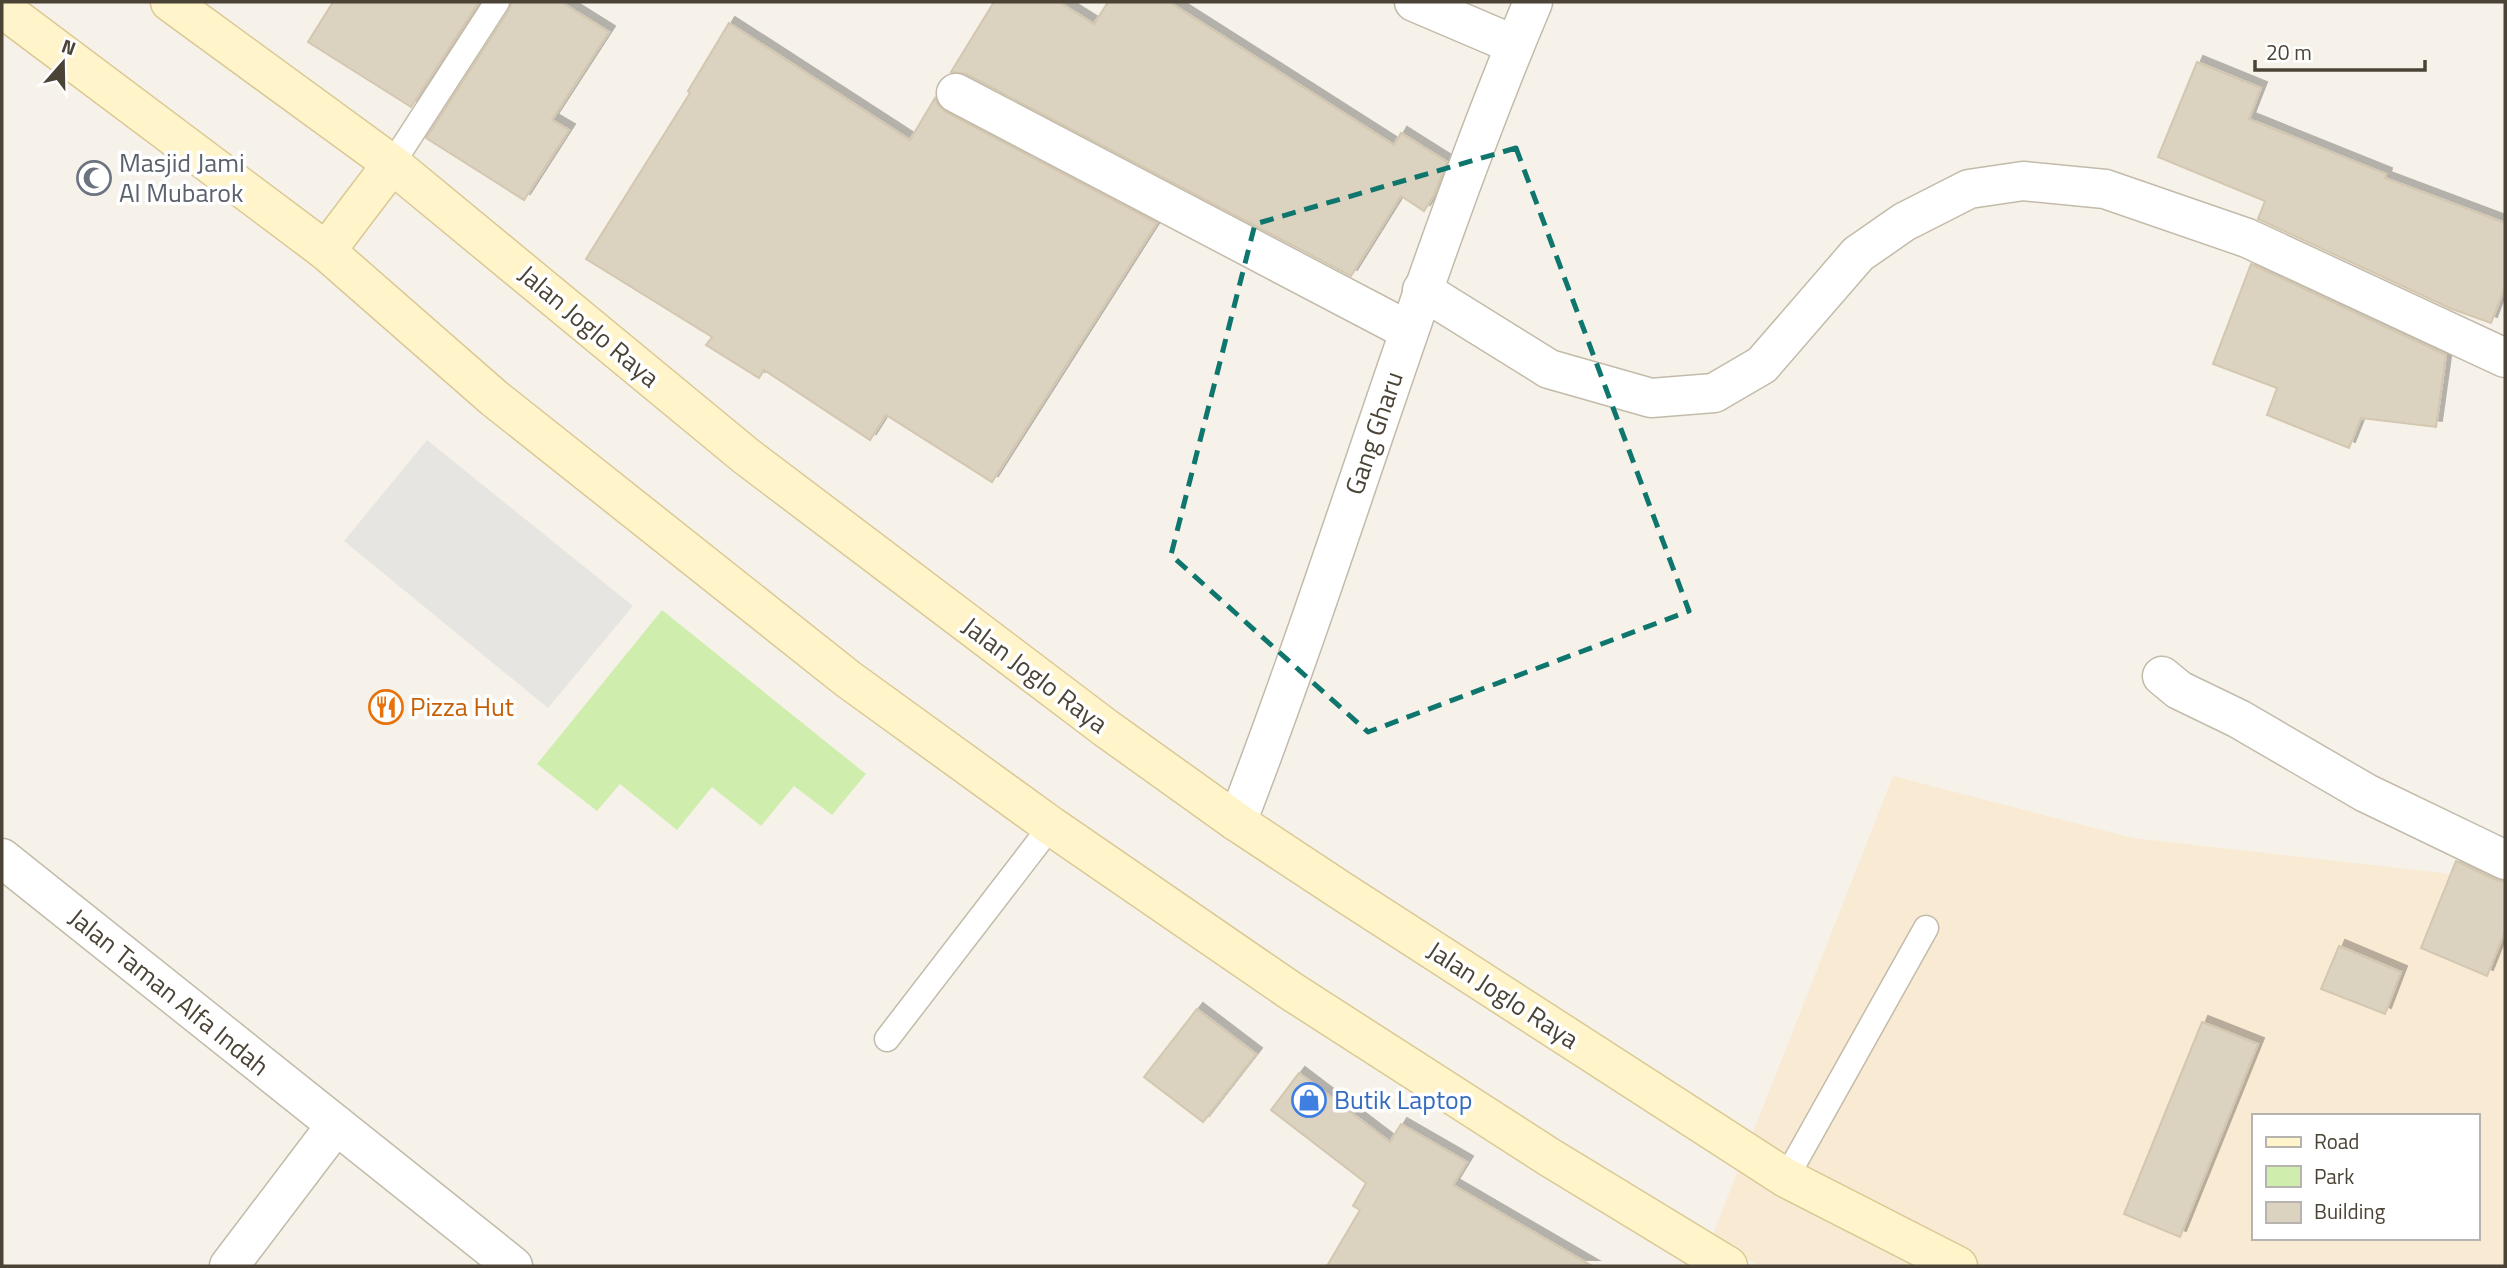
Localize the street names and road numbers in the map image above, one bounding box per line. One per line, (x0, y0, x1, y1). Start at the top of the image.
street label: Jalan Joglo Raya (510, 255, 668, 396)
street label: Gang Gharu (1334, 366, 1413, 500)
street label: Jalan Joglo Raya (954, 607, 1116, 742)
street label: Jalan Taman Alfa Indah (61, 898, 278, 1085)
street label: Jalan Joglo Raya (1420, 931, 1587, 1058)

